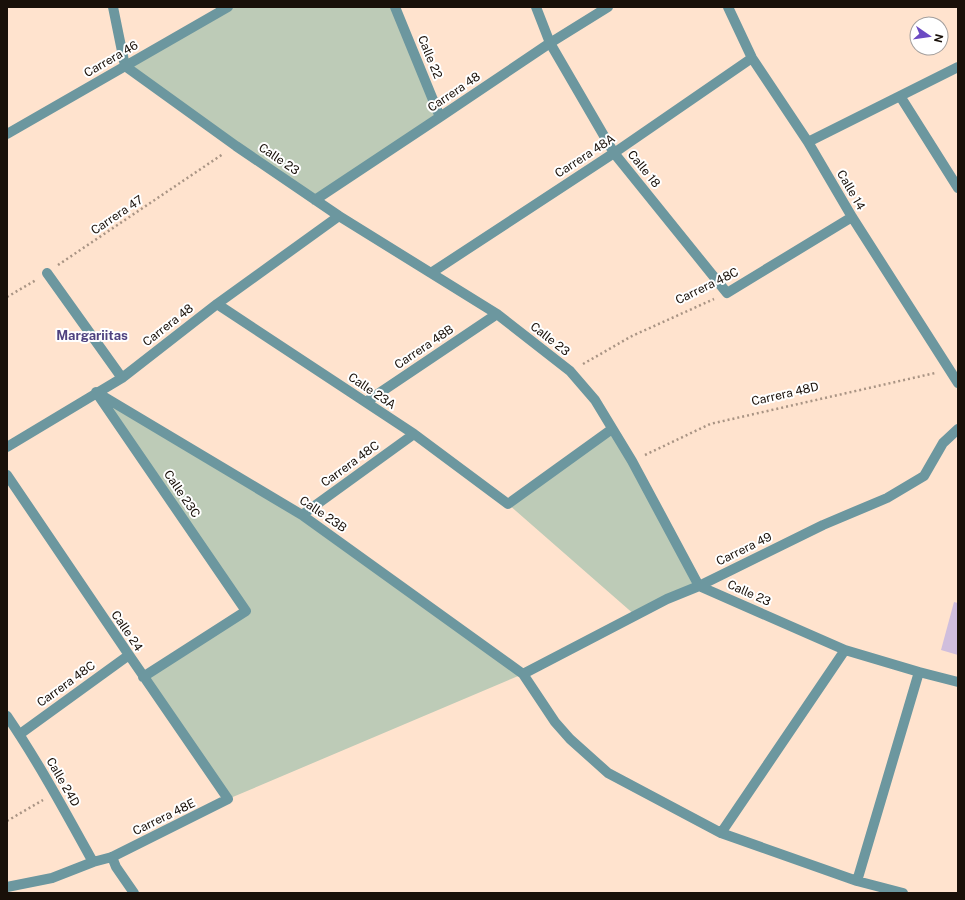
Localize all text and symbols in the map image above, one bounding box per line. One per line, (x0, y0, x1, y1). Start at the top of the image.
north arrow (909, 16, 949, 56)
street label: Calle 22 (415, 33, 445, 81)
text: N (932, 33, 946, 44)
street label: Carrera 46 (82, 38, 140, 80)
street label: Carrera 48 (425, 69, 483, 115)
street label: Carrera 48A (552, 131, 618, 181)
street label: Calle 23 (256, 140, 302, 178)
street label: Calle 18 (625, 148, 663, 191)
street label: Calle 14 (834, 168, 868, 213)
street label: Carrera 47 (88, 193, 146, 237)
street label: Carrera 48C (673, 265, 741, 307)
street label: Carrera 48 (140, 301, 196, 349)
street label: Calle 23 (528, 319, 572, 359)
street label: Carrera 48B (392, 322, 456, 372)
district label: Margariitas (56, 328, 128, 343)
street label: Calle 23A (346, 370, 399, 412)
street label: Carrera 48D (750, 379, 820, 409)
street label: Carrera 48C (318, 438, 382, 490)
street label: Calle 23C (161, 468, 203, 520)
street label: Calle 23B (297, 493, 349, 535)
street label: Carrera 49 (714, 530, 774, 568)
street label: Calle 23 (725, 577, 773, 609)
street label: Calle 24 (108, 608, 146, 654)
street label: Carrera 48C (34, 658, 98, 710)
street label: Calle 24D (43, 755, 83, 809)
street label: Carrera 48E (131, 796, 197, 838)

